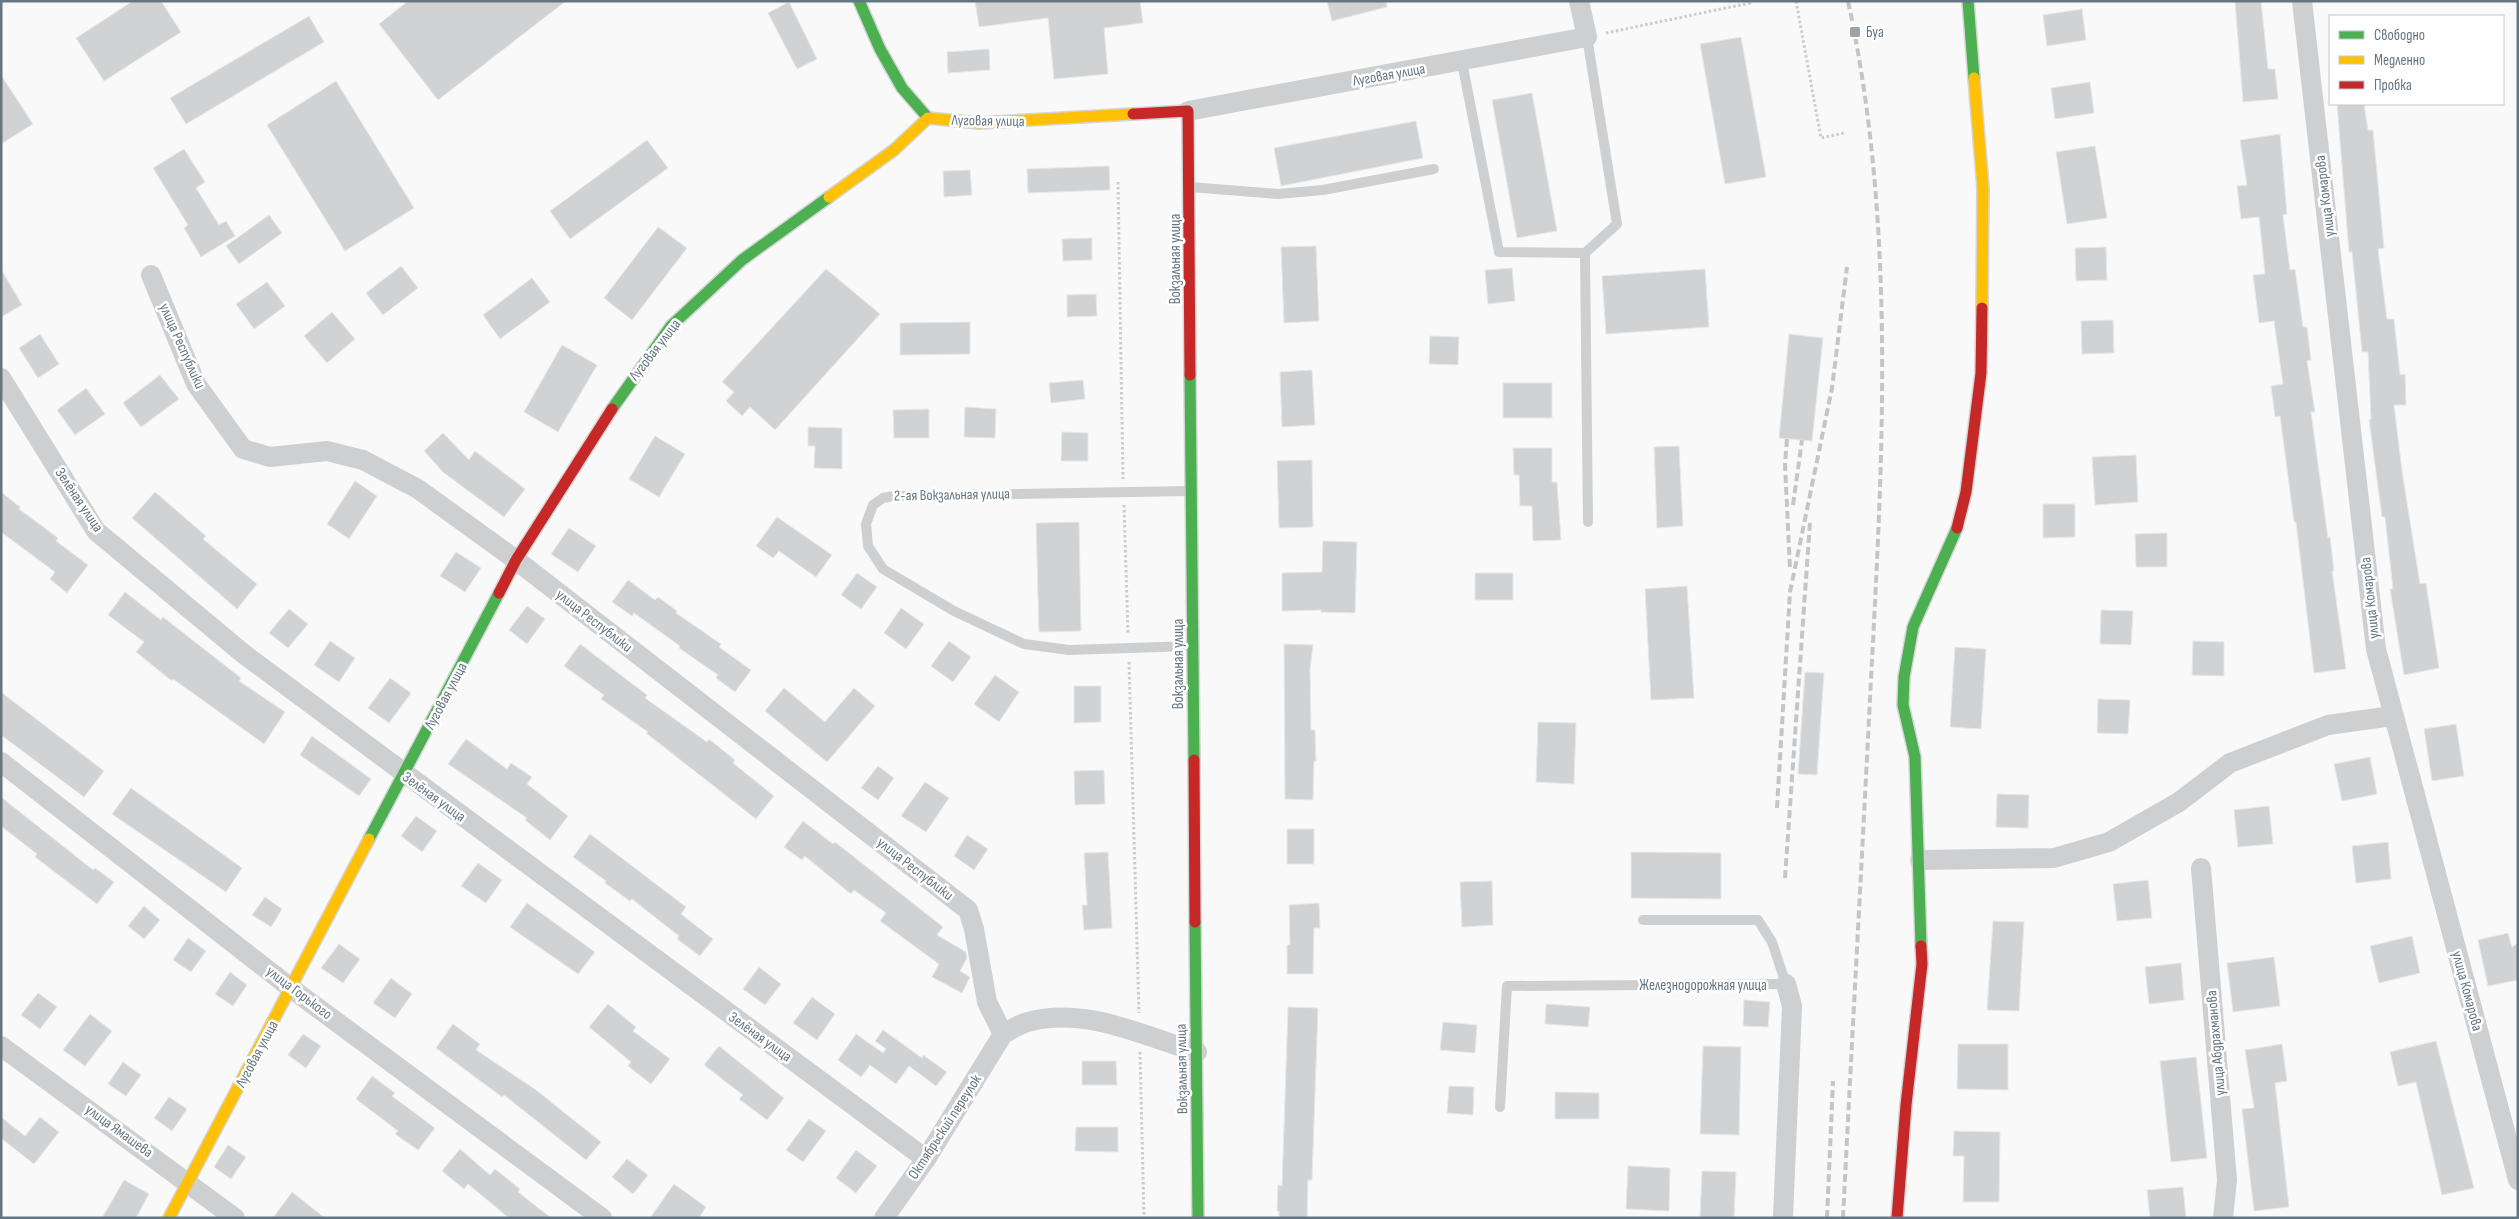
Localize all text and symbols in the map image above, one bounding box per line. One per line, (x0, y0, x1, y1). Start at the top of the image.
legend (2329, 15, 2504, 105)
place label: Буа (1866, 23, 1884, 42)
marker: Буа (1848, 25, 1862, 39)
text: Свободно (2374, 26, 2425, 45)
text: Медленно (2374, 51, 2425, 70)
street label: Луговая улица (1350, 59, 1427, 91)
text: Пробка (2374, 76, 2412, 95)
street label: Луговая улица (950, 111, 1025, 131)
street label: улица Комарова (2311, 154, 2339, 238)
street label: Вокзальная улица (1166, 214, 1185, 304)
street label: улица Республики (155, 300, 209, 392)
street label: Луговая улица (624, 315, 685, 385)
street label: Зелёная улица (51, 464, 108, 536)
street label: 2-ая Вокзальная улица (894, 484, 1010, 506)
street label: улица Комарова (2356, 556, 2384, 640)
street label: улица Республики (552, 585, 636, 657)
street label: Вокзальная улица (1169, 619, 1188, 709)
street label: Луговая улица (420, 659, 472, 734)
street label: Зелёная улица (399, 768, 470, 826)
street label: улица Республики (873, 833, 957, 905)
street label: улица Комарова (2447, 949, 2487, 1033)
street label: улица Горького (262, 962, 336, 1024)
street label: Железнодорожная улица (1639, 976, 1767, 995)
street label: улица Абдрахманова (2202, 989, 2230, 1096)
street label: Зелёная улица (725, 1008, 796, 1066)
street label: Луговая улица (231, 1017, 283, 1092)
street label: Вокзальная улица (1172, 1023, 1192, 1114)
street label: Октябрьский переулок (904, 1071, 986, 1183)
street label: улица Ямашева (81, 1100, 157, 1162)

